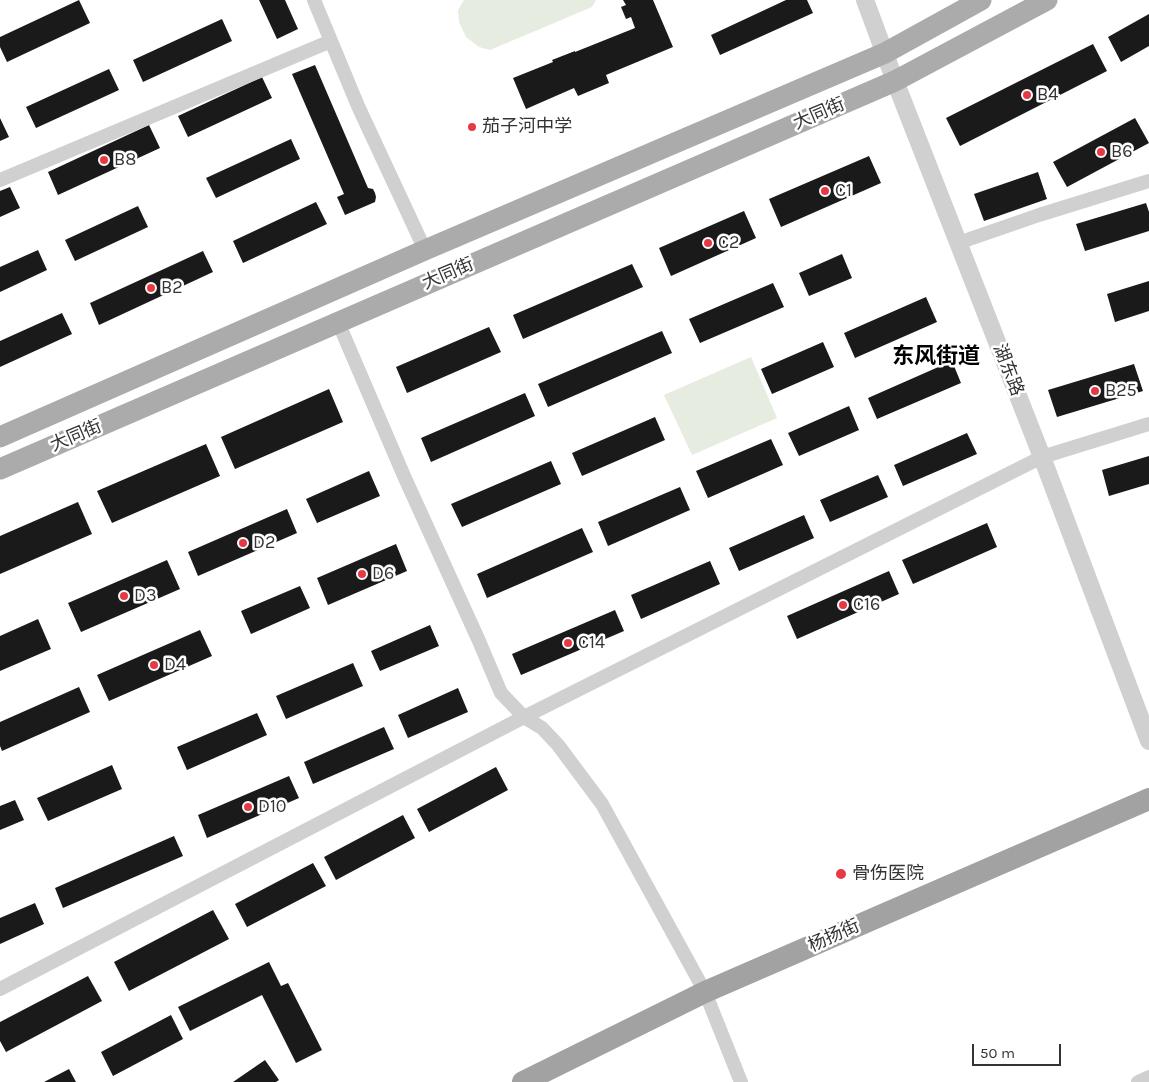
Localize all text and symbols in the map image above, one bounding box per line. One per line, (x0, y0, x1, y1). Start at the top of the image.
place label: B4 (1037, 84, 1058, 106)
marker: B4 (1021, 89, 1033, 101)
street label: 大同街 (790, 94, 848, 134)
place label: 茄子河中学 (482, 116, 572, 138)
marker: 茄子河中学 (466, 121, 478, 133)
place label: B6 (1111, 141, 1132, 163)
marker: B6 (1095, 146, 1107, 158)
place label: B8 (114, 149, 136, 171)
marker: B8 (98, 154, 110, 166)
place label: C1 (835, 180, 852, 202)
marker: C1 (819, 185, 831, 197)
place label: C2 (718, 232, 739, 254)
marker: C2 (702, 237, 714, 249)
street label: 大同街 (419, 254, 477, 294)
place label: B2 (161, 277, 183, 299)
marker: B2 (145, 282, 157, 294)
street label: 湖东路 (988, 341, 1028, 399)
district label: 东风街道 (892, 344, 980, 370)
place label: B25 (1105, 380, 1137, 402)
marker: B25 (1089, 385, 1101, 397)
street label: 大同街 (47, 416, 105, 456)
place label: D2 (253, 532, 275, 554)
marker: D2 (237, 537, 249, 549)
place label: D6 (372, 563, 394, 585)
marker: D6 (356, 568, 368, 580)
place label: D3 (134, 585, 157, 607)
marker: D3 (118, 590, 130, 602)
place label: C16 (853, 594, 880, 616)
marker: C16 (837, 599, 849, 611)
place label: C14 (578, 632, 605, 654)
marker: C14 (562, 637, 574, 649)
place label: D4 (164, 654, 186, 676)
marker: D4 (148, 659, 160, 671)
place label: D10 (258, 796, 287, 818)
marker: D10 (242, 801, 254, 813)
place label: 骨伤医院 (852, 863, 924, 885)
marker: 骨伤医院 (834, 867, 848, 881)
street label: 杨扬街 (805, 915, 863, 957)
scale bar (974, 1034, 1063, 1066)
text: 50 m (980, 1044, 1015, 1062)

